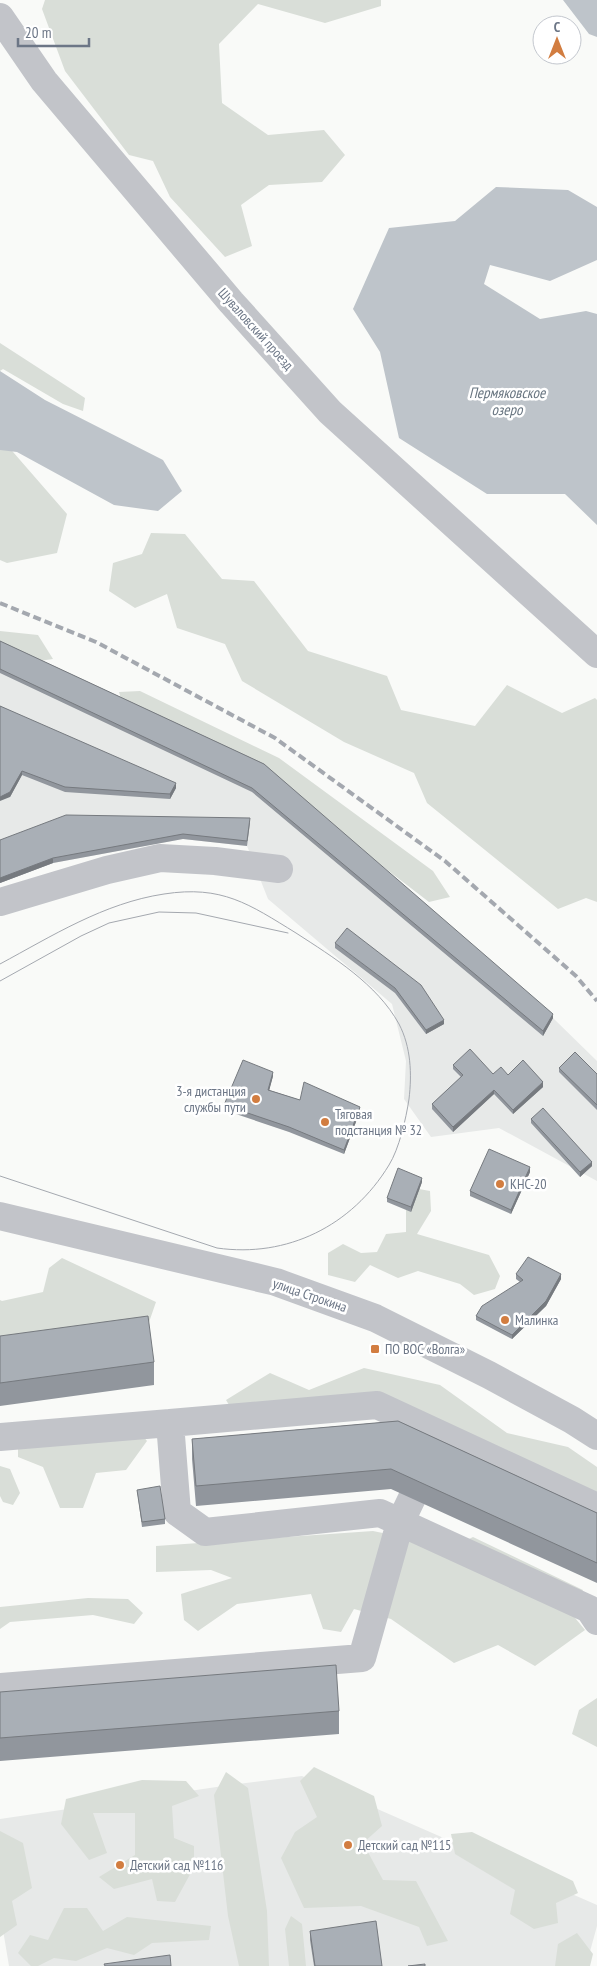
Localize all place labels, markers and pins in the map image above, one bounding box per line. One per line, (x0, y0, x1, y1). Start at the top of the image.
place label: 3-я дистанция службы пути (176, 1082, 246, 1116)
marker: 3-я дистанция службы пути (250, 1093, 262, 1105)
place label: Тяговая подстанция № 32 (335, 1105, 422, 1139)
marker: Тяговая подстанция № 32 (319, 1116, 331, 1128)
place label: КНС-20 (510, 1175, 547, 1193)
marker: КНС-20 (494, 1178, 506, 1190)
place label: Малинка (515, 1311, 558, 1329)
marker: Малинка (499, 1314, 511, 1326)
place label: ПО ВОС «Волга» (385, 1340, 465, 1358)
marker: ПО ВОС «Волга» (369, 1343, 381, 1355)
place label: Детский сад №115 (358, 1836, 451, 1854)
marker: Детский сад №115 (342, 1839, 354, 1851)
place label: Детский сад №116 (130, 1856, 223, 1874)
marker: Детский сад №116 (114, 1859, 126, 1871)

